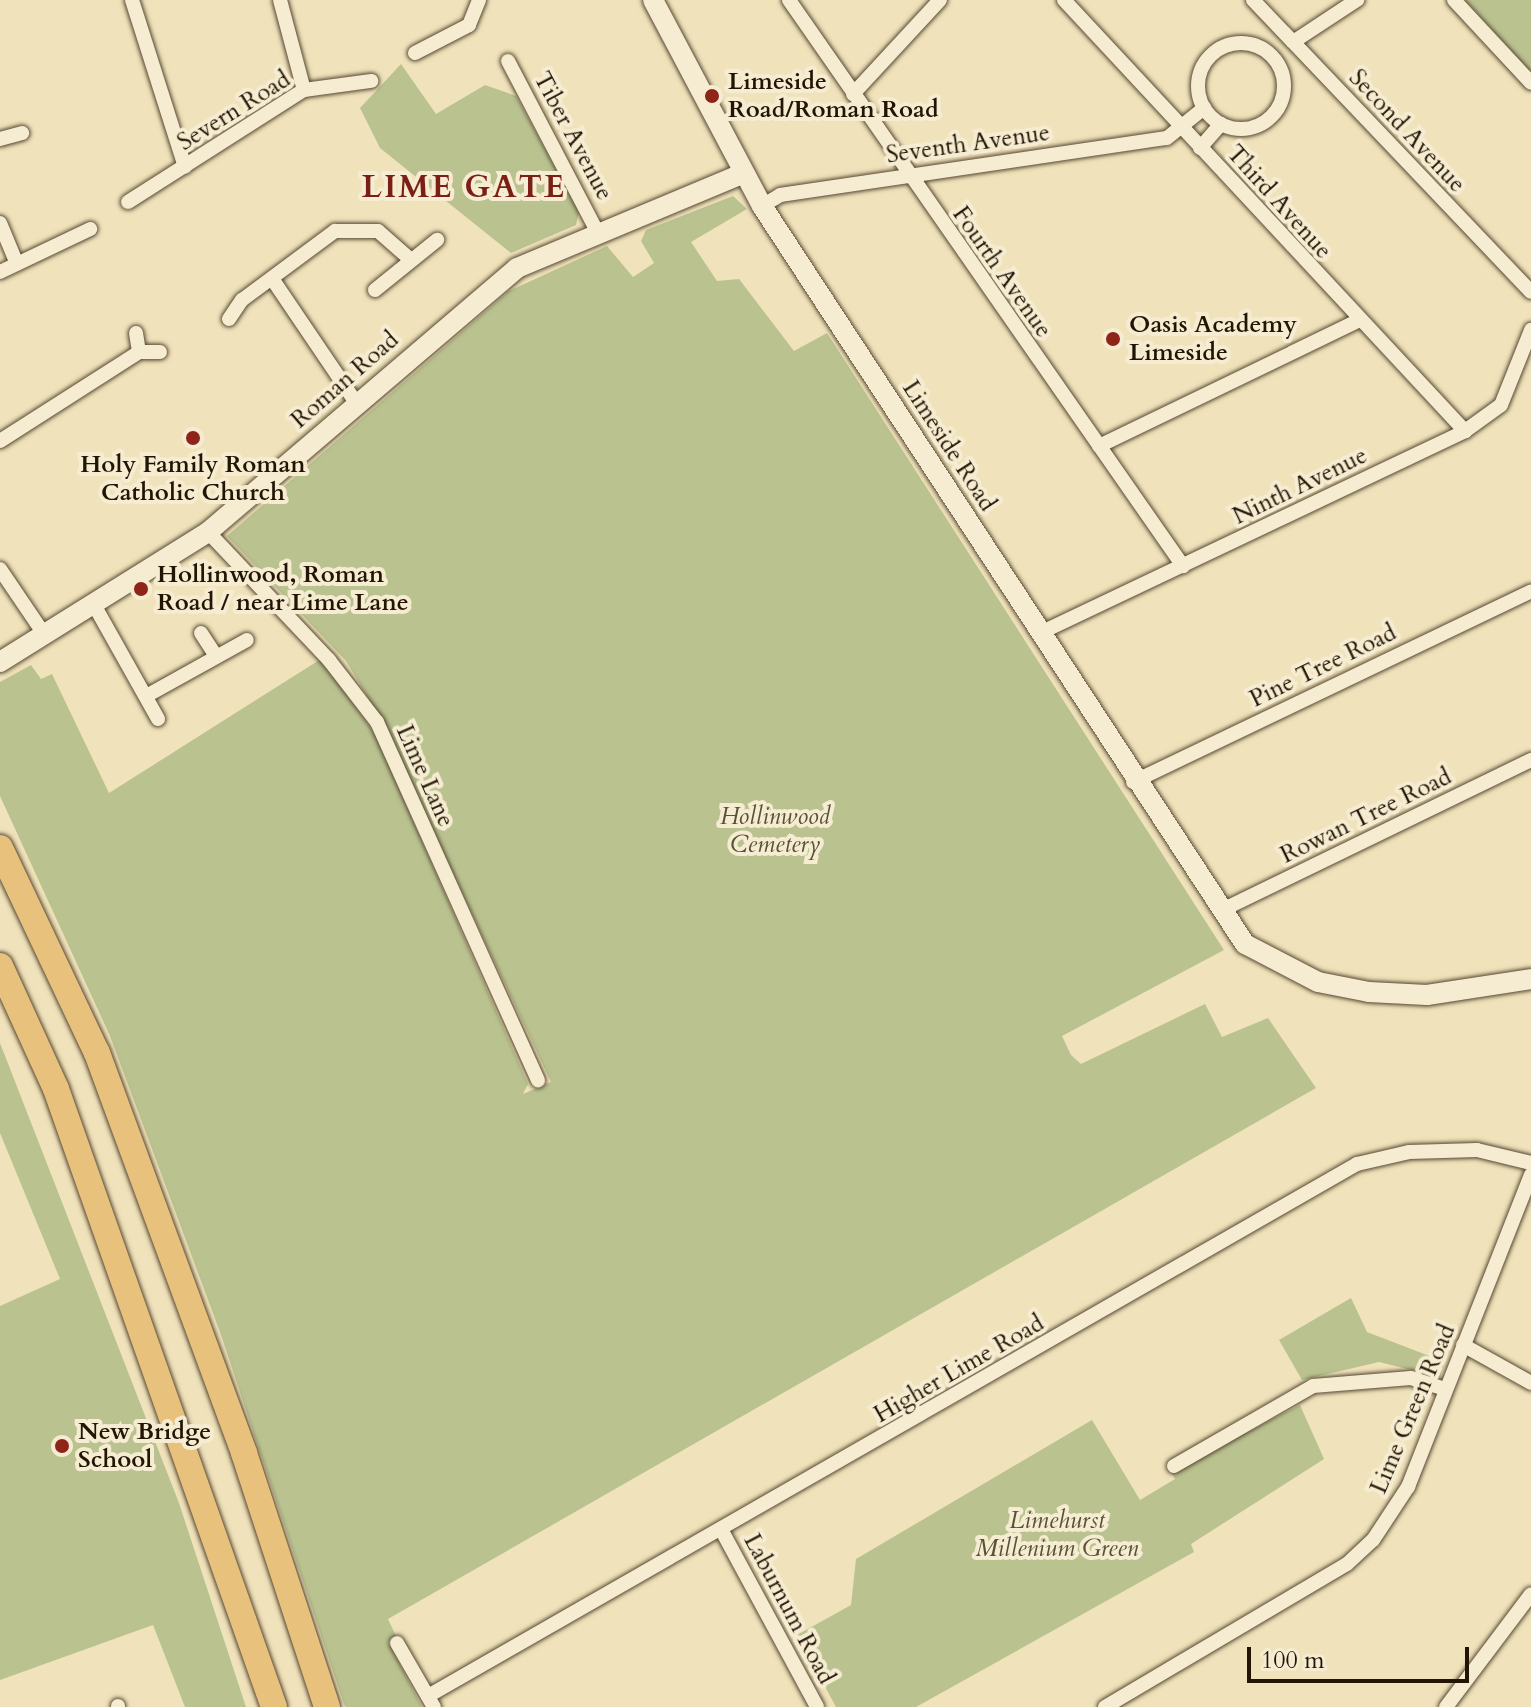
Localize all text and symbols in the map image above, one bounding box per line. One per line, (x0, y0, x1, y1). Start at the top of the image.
street label: Second Avenue (1343, 64, 1471, 198)
street label: Severn Road (172, 65, 296, 157)
street label: Tiber Avenue (527, 67, 619, 205)
place label: Limeside Road/Roman Road (728, 68, 939, 124)
marker: Limeside Road/Roman Road (703, 87, 721, 105)
street label: Seventh Avenue (884, 118, 1052, 170)
street label: Third Avenue (1220, 139, 1338, 265)
district label: LIME GATE (362, 168, 566, 206)
street label: Fourth Avenue (946, 201, 1058, 343)
place label: Oasis Academy Limeside (1129, 311, 1297, 367)
street label: Roman Road (285, 325, 405, 435)
marker: Oasis Academy Limeside (1104, 330, 1122, 348)
street label: Limeside Road (896, 375, 1002, 517)
marker: Holy Family Roman Catholic Church (184, 429, 202, 447)
street label: Ninth Avenue (1228, 441, 1372, 531)
place label: Holy Family Roman Catholic Church (80, 451, 306, 507)
place label: Hollinwood, Roman Road / near Lime Lane (157, 561, 409, 617)
marker: Hollinwood, Roman Road / near Lime Lane (132, 580, 150, 598)
street label: Pine Tree Road (1245, 618, 1401, 714)
street label: Lime Lane (390, 721, 460, 831)
street label: Rowan Tree Road (1276, 762, 1456, 870)
park label: Hollinwood Cemetery (720, 803, 830, 859)
street label: Higher Lime Road (869, 1309, 1049, 1429)
street label: Lime Green Road (1364, 1320, 1462, 1498)
place label: New Bridge School (78, 1418, 211, 1474)
marker: New Bridge School (53, 1437, 71, 1455)
park label: Limehurst Millenium Green (976, 1507, 1138, 1563)
street label: Laburnum Road (737, 1529, 841, 1689)
scale bar (1251, 1631, 1473, 1681)
text: 100 m (1261, 1644, 1325, 1677)

